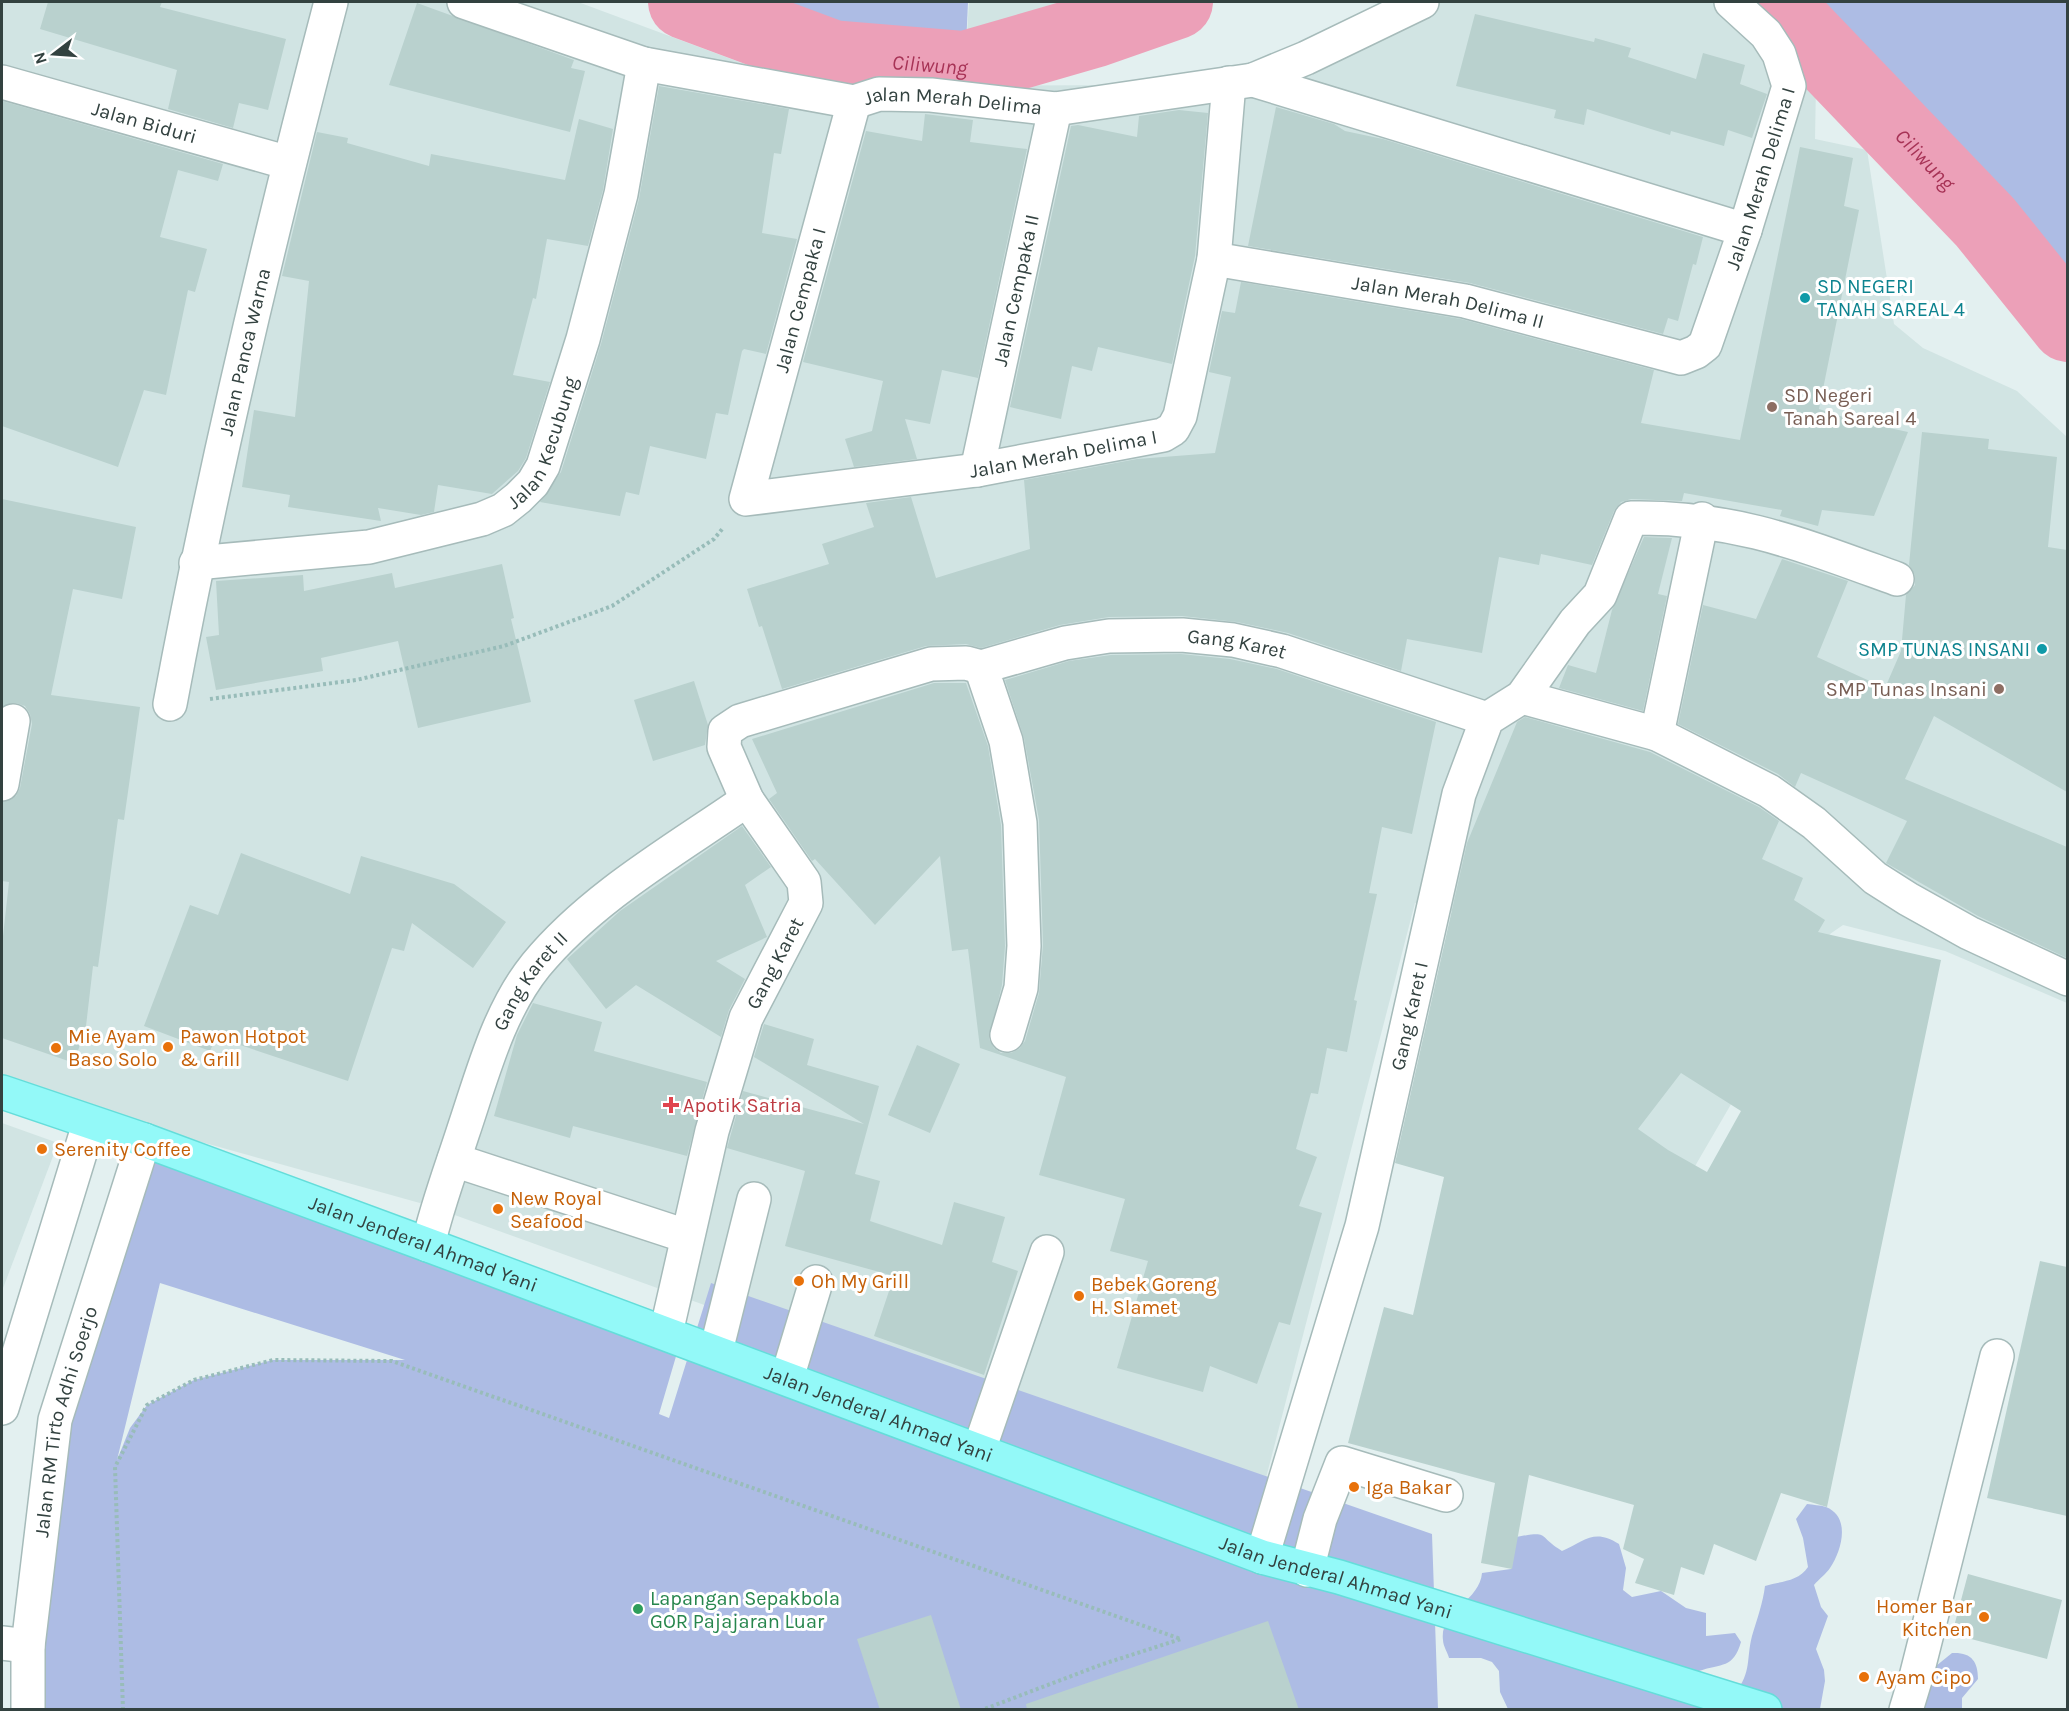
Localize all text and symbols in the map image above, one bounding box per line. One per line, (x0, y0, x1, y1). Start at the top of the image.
north arrow (24, 24, 84, 84)
text: N (29, 50, 51, 67)
water label: Ciliwung (891, 50, 970, 80)
street label: Jalan Merah Delima (861, 83, 1043, 119)
street label: Jalan Merah Delima I (1721, 84, 1800, 273)
street label: Jalan Biduri (89, 97, 199, 148)
water label: Ciliwung (1890, 124, 1961, 196)
street label: Jalan Cempaka II (989, 212, 1044, 368)
street label: Jalan Cempaka I (770, 225, 831, 375)
street label: Jalan Panca Warna (214, 266, 275, 438)
street label: Jalan Merah Delima II (1350, 271, 1546, 333)
place label: SD NEGERI TANAH SAREAL 4 (1817, 275, 1965, 321)
marker: SD NEGERI TANAH SAREAL 4 (1798, 291, 1812, 305)
street label: Jalan Kecubung (503, 374, 582, 514)
place label: SD Negeri Tanah Sareal 4 (1784, 384, 1916, 430)
marker: SD Negeri Tanah Sareal 4 (1765, 400, 1779, 414)
street label: Jalan Merah Delima I (968, 425, 1159, 483)
street label: Gang Karet (1186, 625, 1290, 664)
place label: SMP TUNAS INSANI (1858, 638, 2030, 661)
marker: SMP TUNAS INSANI (2035, 642, 2049, 656)
place label: SMP Tunas Insani (1826, 678, 1987, 701)
marker: SMP Tunas Insani (1992, 682, 2006, 696)
street label: Gang Karet (742, 913, 809, 1013)
street label: Gang Karet II (489, 927, 573, 1034)
street label: Gang Karet I (1386, 960, 1433, 1073)
place label: Mie Ayam Baso Solo (68, 1025, 157, 1071)
place label: Pawon Hotpot & Grill (180, 1025, 307, 1071)
marker: Pawon Hotpot & Grill (161, 1040, 175, 1054)
marker: Mie Ayam Baso Solo (49, 1041, 63, 1055)
place label: Apotik Satria (683, 1094, 801, 1117)
marker: Apotik Satria (664, 1098, 678, 1112)
place label: Serenity Coffee (54, 1138, 191, 1161)
marker: Serenity Coffee (35, 1142, 49, 1156)
place label: New Royal Seafood (510, 1187, 602, 1233)
street label: Jalan Jenderal Ahmad Yani (306, 1191, 541, 1297)
marker: New Royal Seafood (491, 1202, 505, 1216)
place label: Oh My Grill (811, 1270, 909, 1293)
place label: Bebek Goreng H. Slamet (1091, 1273, 1217, 1319)
marker: Oh My Grill (792, 1274, 806, 1288)
marker: Bebek Goreng H. Slamet (1072, 1289, 1086, 1303)
street label: Jalan RM Tirto Adhi Soerjo (30, 1303, 102, 1539)
street label: Jalan Jenderal Ahmad Yani (761, 1361, 996, 1467)
place label: Iga Bakar (1366, 1476, 1452, 1499)
marker: Iga Bakar (1347, 1480, 1361, 1494)
street label: Jalan Jenderal Ahmad Yani (1216, 1531, 1455, 1624)
place label: Lapangan Sepakbola GOR Pajajaran Luar (650, 1587, 840, 1633)
place label: Homer Bar Kitchen (1876, 1595, 1973, 1641)
marker: Lapangan Sepakbola GOR Pajajaran Luar (631, 1602, 645, 1616)
marker: Homer Bar Kitchen (1977, 1610, 1991, 1624)
place label: Ayam Cipo (1876, 1666, 1972, 1689)
marker: Ayam Cipo (1857, 1670, 1871, 1684)

